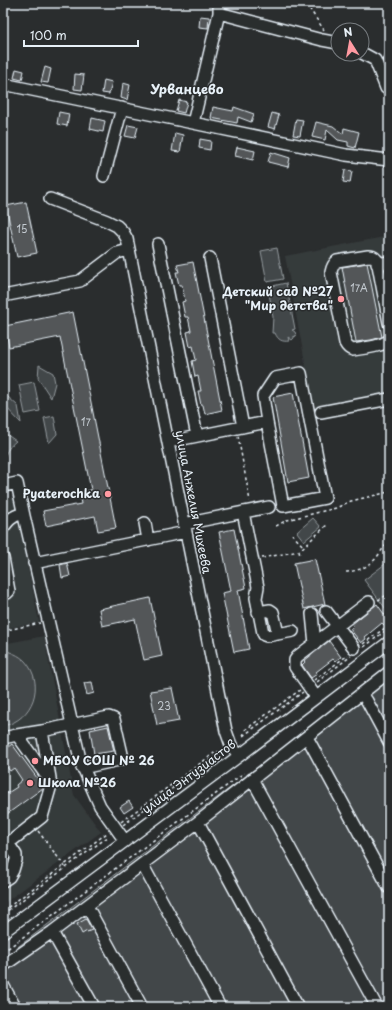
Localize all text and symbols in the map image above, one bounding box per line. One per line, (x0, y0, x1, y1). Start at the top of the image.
scale bar (24, 22, 138, 48)
north arrow (330, 22, 370, 62)
text: N (342, 22, 354, 41)
text: 100 m (30, 26, 67, 44)
district label: Урванцево (150, 79, 224, 98)
house number: 15 (17, 221, 27, 236)
house number: 17А (350, 280, 368, 295)
place label: Детский сад №27 "Мир детства" (222, 282, 333, 314)
marker: Детский сад №27 "Мир детства" (336, 294, 346, 304)
house number: 17 (81, 414, 92, 429)
street label: улица Анжелия Михеева (171, 429, 217, 576)
place label: Pyaterochka (23, 484, 100, 502)
marker: Pyaterochka (103, 489, 113, 499)
house number: 23 (157, 698, 171, 713)
street label: улица Энтузиастов (138, 735, 239, 818)
place label: МБОУ СОШ № 26 (43, 751, 155, 769)
marker: МБОУ СОШ № 26 (30, 756, 40, 766)
place label: Школа №26 (38, 773, 116, 791)
marker: Школа №26 (25, 778, 35, 788)

